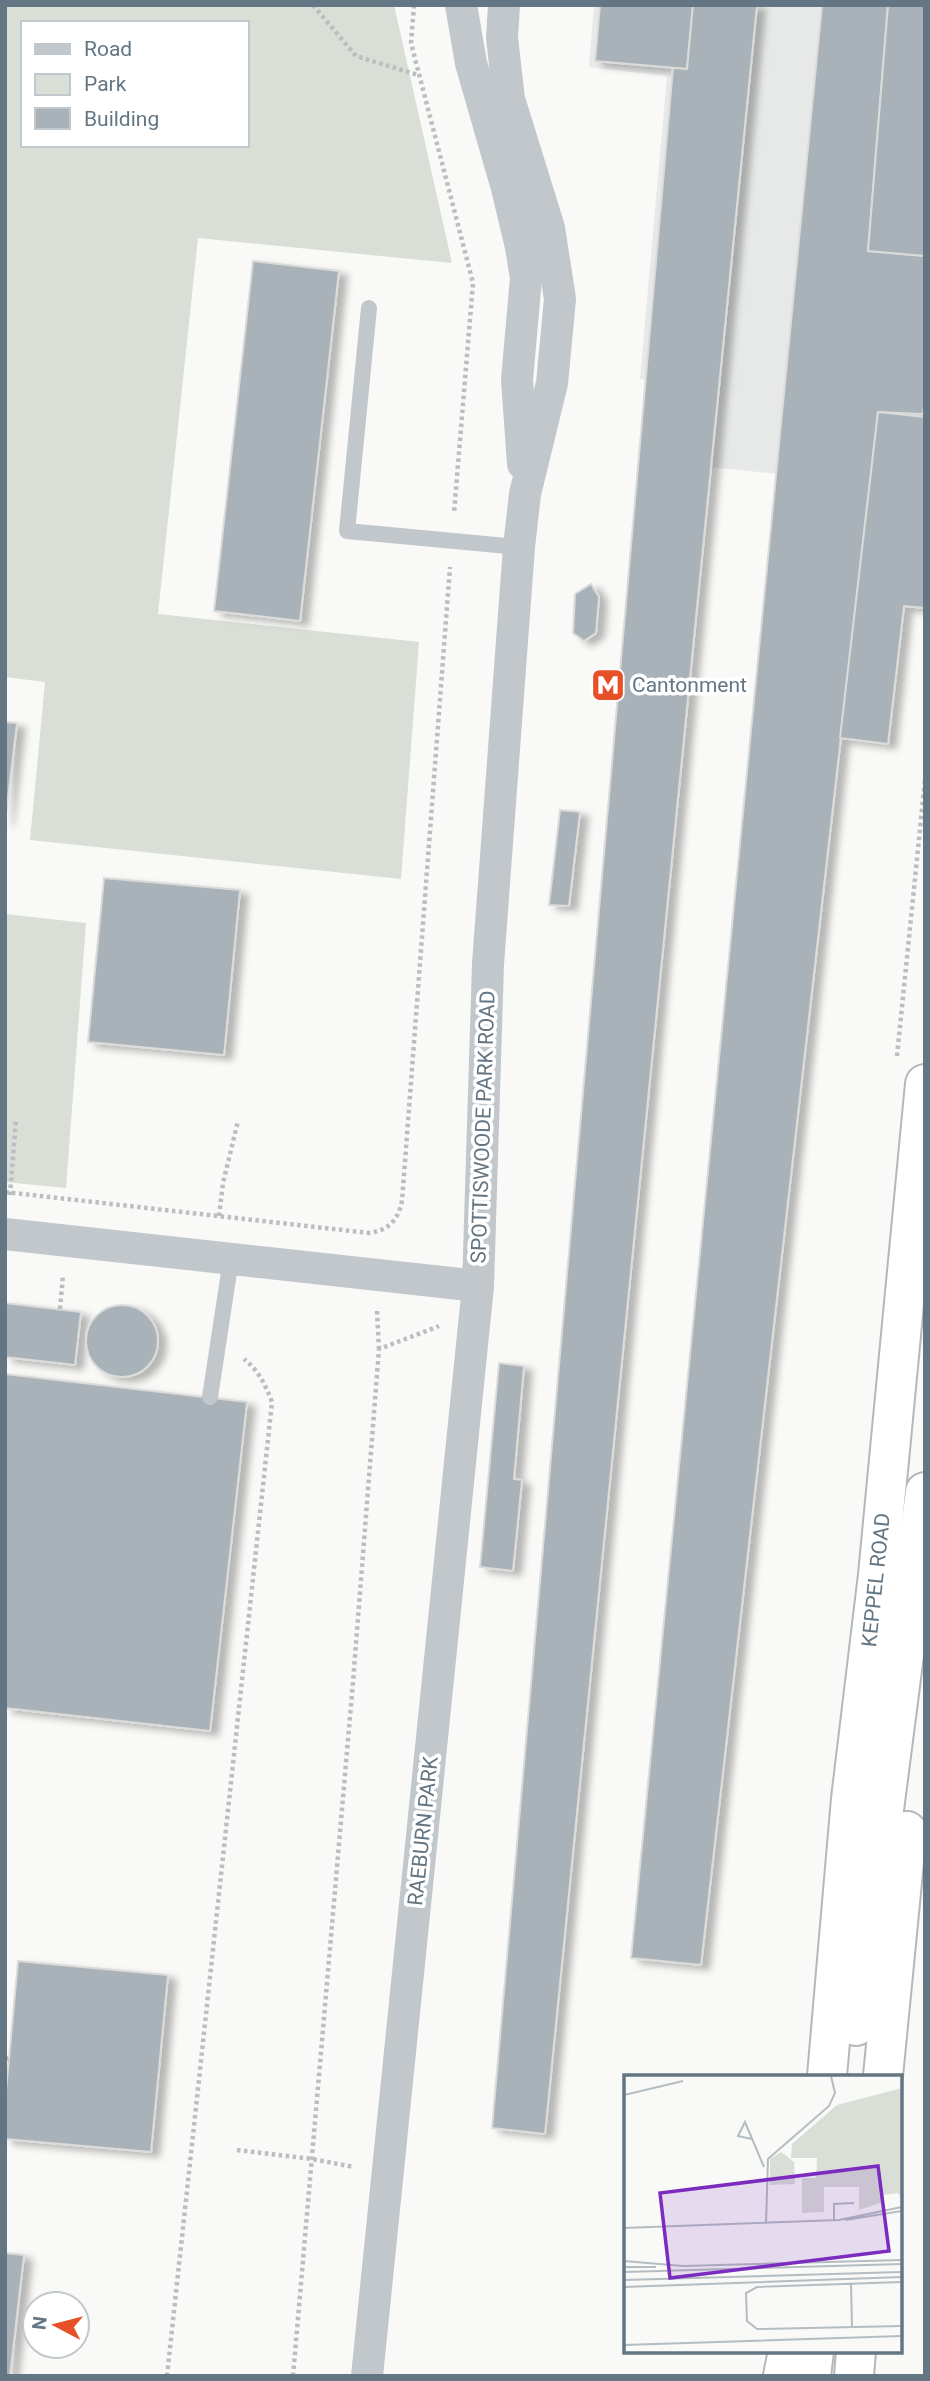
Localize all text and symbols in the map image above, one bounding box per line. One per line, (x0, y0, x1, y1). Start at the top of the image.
legend (21, 21, 248, 147)
text: Road (84, 37, 132, 61)
text: Park (84, 72, 127, 96)
text: Building (84, 107, 159, 131)
metro station icon: Cantonment (589, 666, 627, 704)
place label: Cantonment (632, 673, 747, 697)
street label: SPOTTISWOODE PARK ROAD (466, 990, 500, 1264)
street label: KEPPEL ROAD (857, 1512, 895, 1648)
street label: RAEBURN PARK (403, 1754, 443, 1907)
inset map (624, 2075, 902, 2353)
north arrow (21, 2290, 91, 2360)
text: N (27, 2315, 52, 2331)

